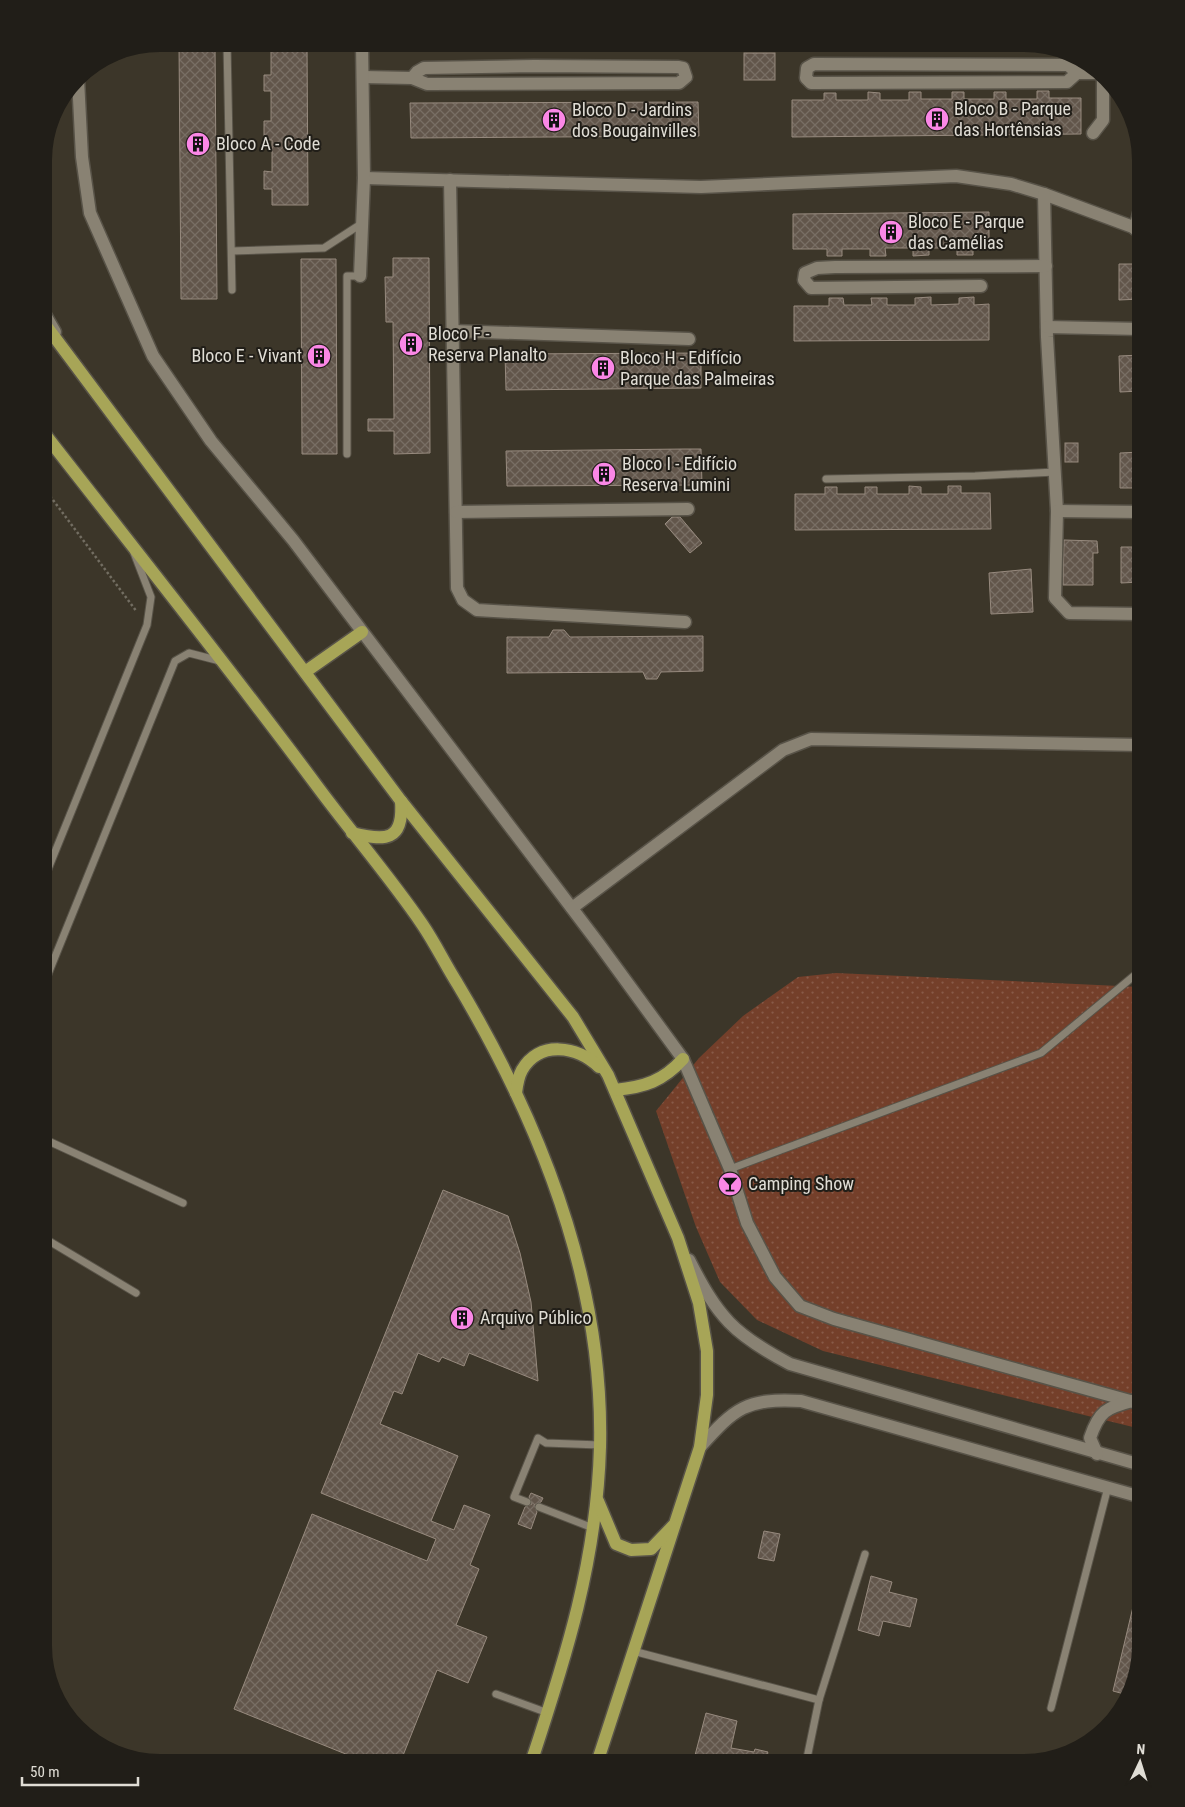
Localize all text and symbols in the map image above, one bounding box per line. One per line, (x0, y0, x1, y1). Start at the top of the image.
place label: Bloco B - Parque das Hortênsias (954, 98, 1071, 140)
place label: Bloco D - Jardins dos Bougainvilles (572, 99, 697, 141)
building icon: Bloco B - Parque das Hortênsias (924, 106, 950, 132)
building icon: Bloco D - Jardins dos Bougainvilles (541, 107, 567, 133)
building icon: Bloco A - Code (185, 131, 211, 157)
place label: Bloco A - Code (216, 133, 320, 154)
place label: Bloco E - Parque das Camélias (908, 211, 1024, 253)
building icon: Bloco E - Parque das Camélias (878, 219, 904, 245)
place label: Bloco F - Reserva Planalto (428, 323, 547, 365)
building icon: Bloco F - Reserva Planalto (398, 331, 424, 357)
building icon: Bloco E - Vivant (306, 343, 332, 369)
place label: Bloco E - Vivant (191, 345, 302, 366)
place label: Bloco H - Edifício Parque das Palmeiras (620, 347, 775, 389)
building icon: Bloco H - Edifício Parque das Palmeiras (590, 355, 616, 381)
place label: Bloco I - Edifício Reserva Lumini (622, 453, 737, 495)
building icon: Bloco I - Edifício Reserva Lumini (591, 461, 617, 487)
bar icon: Camping Show (717, 1171, 743, 1197)
place label: Camping Show (748, 1173, 854, 1194)
building icon: Arquivo Público (449, 1305, 475, 1331)
place label: Arquivo Público (480, 1307, 591, 1328)
north arrow (1115, 1737, 1165, 1787)
text: N (1136, 1741, 1146, 1757)
scale bar (22, 1754, 139, 1786)
text: 50 m (30, 1763, 60, 1781)

